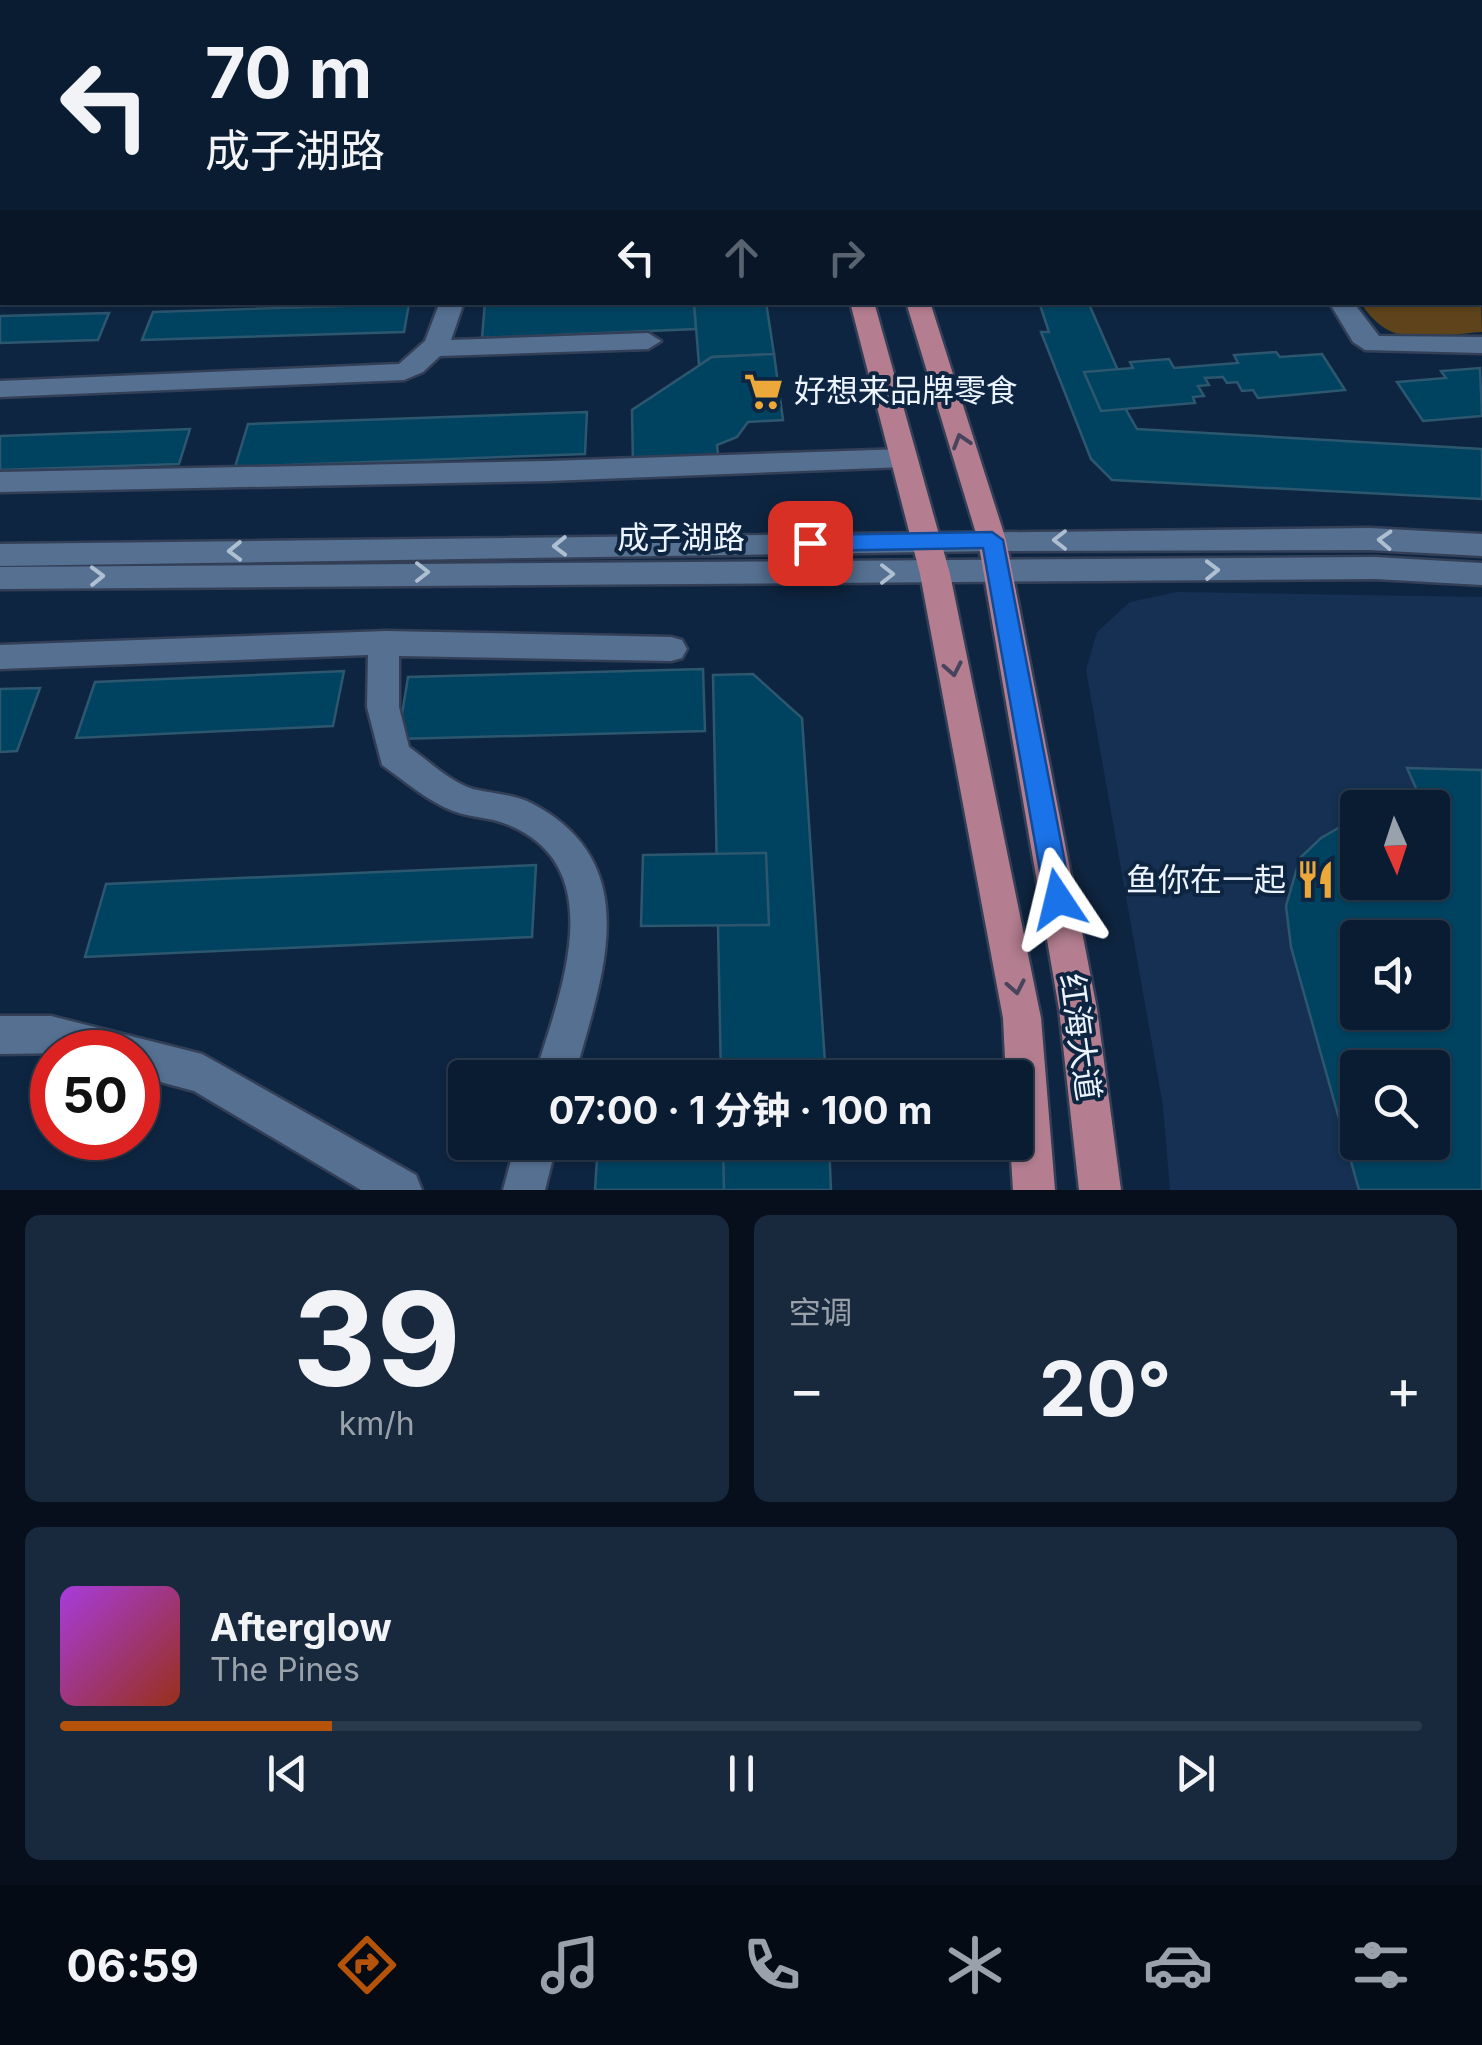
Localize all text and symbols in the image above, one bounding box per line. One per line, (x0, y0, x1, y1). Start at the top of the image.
text: 70 m (205, 30, 372, 115)
icon: left (40, 40, 170, 170)
text: 成子湖路 (205, 123, 385, 178)
icon: left (609, 230, 664, 285)
icon: ahead (714, 230, 769, 285)
icon: right (819, 230, 874, 285)
supermarket icon: 好想来品牌零食 (743, 370, 785, 412)
place label: 好想来品牌零食 (794, 371, 1018, 410)
one-way arrow (952, 434, 973, 451)
pin (768, 501, 853, 586)
icon: arrive (783, 516, 838, 571)
street label: 成子湖路 (617, 518, 745, 557)
one-way arrow (1051, 529, 1066, 551)
one-way arrow (1376, 530, 1392, 551)
one-way arrow (551, 536, 567, 557)
one-way arrow (226, 540, 242, 562)
one-way arrow (1206, 559, 1221, 581)
one-way arrow (416, 561, 431, 583)
one-way arrow (880, 563, 896, 585)
one-way arrow (90, 565, 106, 587)
one-way arrow (942, 660, 963, 677)
north arrow (1340, 790, 1450, 900)
map controls (1340, 790, 1450, 1160)
position arrow (1006, 847, 1110, 951)
restaurant icon: 鱼你在一起 (1295, 859, 1337, 901)
place label: 鱼你在一起 (1126, 860, 1286, 899)
button: sound (1340, 920, 1450, 1030)
street label: 红海大道 (1052, 971, 1109, 1103)
one-way arrow (1005, 979, 1026, 996)
speed limit sign: 50 (30, 1030, 160, 1160)
button: search (1340, 1050, 1450, 1160)
text: 07:00 · 1 分钟 · 100 m (549, 1087, 932, 1133)
text: 39 (293, 1260, 461, 1417)
text: 空调 (789, 1293, 853, 1332)
text: 20° (1039, 1343, 1171, 1434)
text: − (789, 1356, 825, 1422)
text: + (1386, 1356, 1422, 1422)
text: km/h (339, 1404, 415, 1443)
text: Afterglow (210, 1604, 392, 1650)
text: The Pines (210, 1650, 360, 1689)
icon: previous (260, 1746, 315, 1801)
icon: pause (714, 1746, 769, 1801)
icon: next (1168, 1746, 1223, 1801)
icon: directions (332, 1930, 402, 2000)
icon: music (535, 1930, 605, 2000)
icon: phone (737, 1930, 807, 2000)
icon: climate (940, 1930, 1010, 2000)
icon: car (1143, 1930, 1213, 2000)
icon: filters (1346, 1930, 1416, 2000)
text: 06:59 (66, 1938, 199, 1993)

